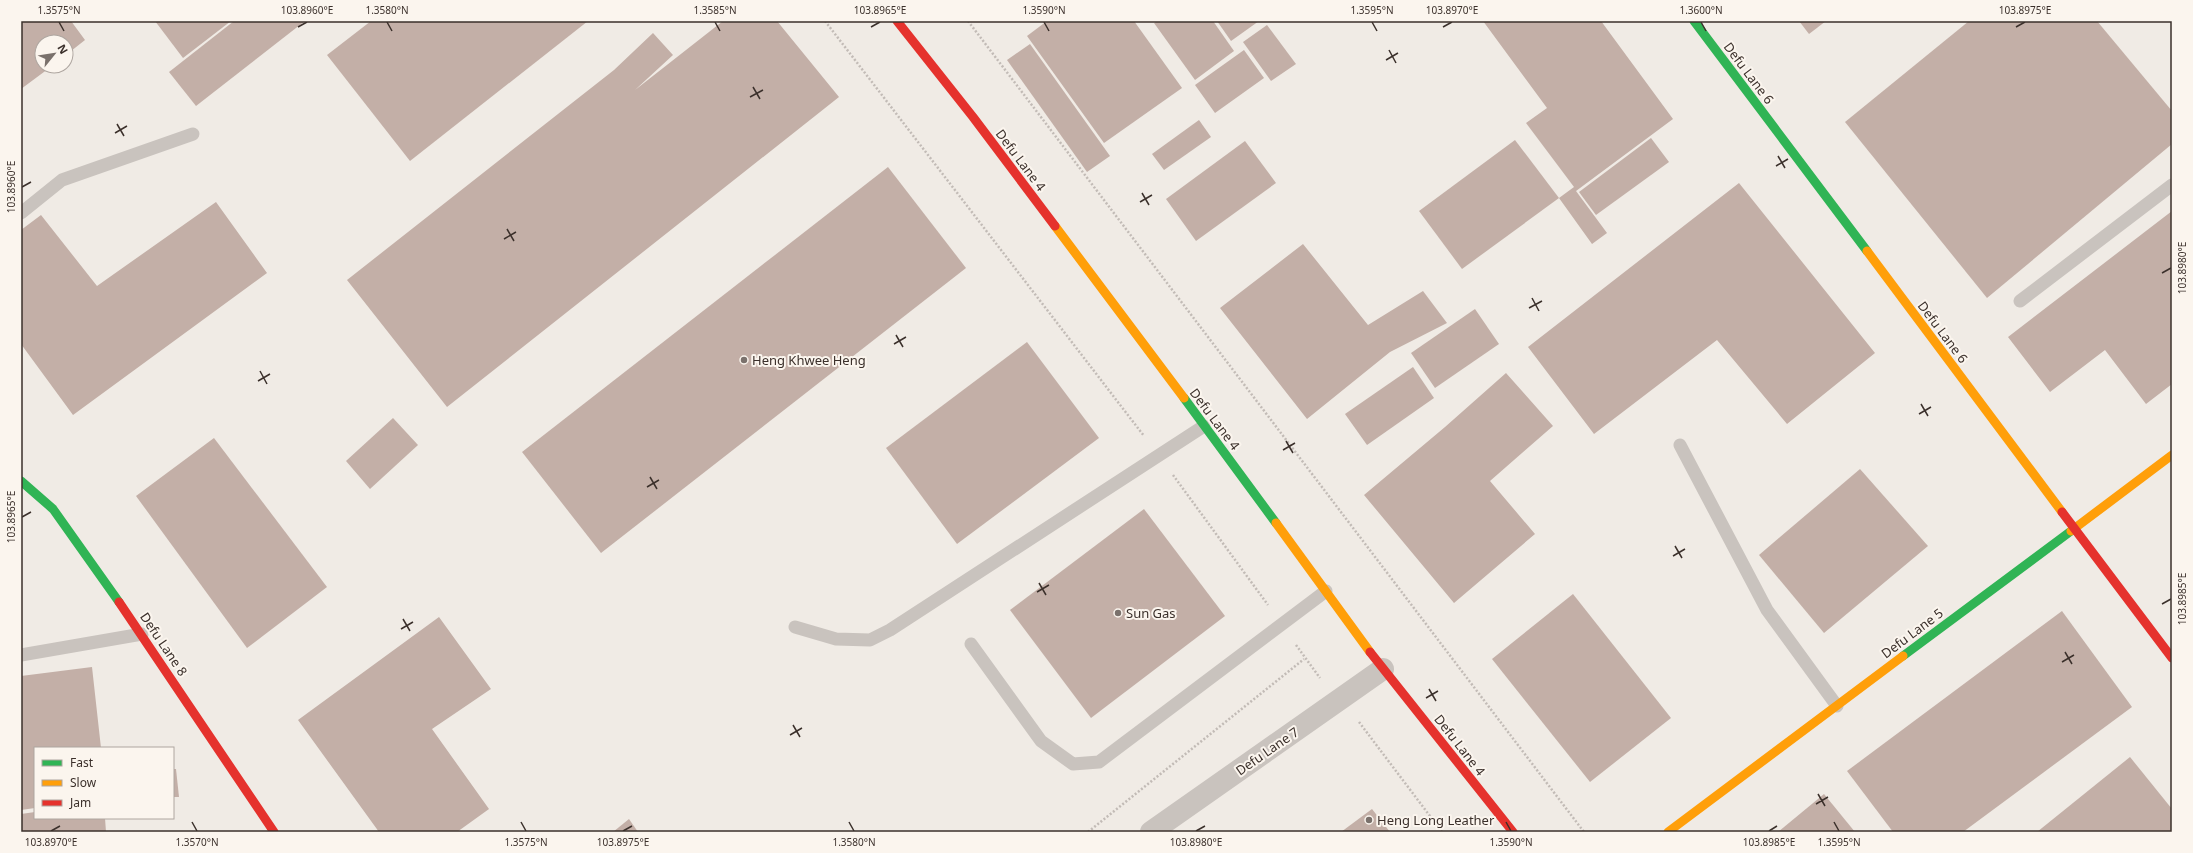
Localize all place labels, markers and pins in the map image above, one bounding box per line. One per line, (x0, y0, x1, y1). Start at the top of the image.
place label: Heng Khwee Heng (752, 351, 866, 369)
marker: Heng Khwee Heng (739, 355, 749, 365)
place label: Sun Gas (1126, 604, 1176, 622)
marker: Sun Gas (1113, 608, 1123, 618)
place label: Heng Long Leather (1377, 811, 1495, 829)
marker: Heng Long Leather (1364, 815, 1374, 825)

